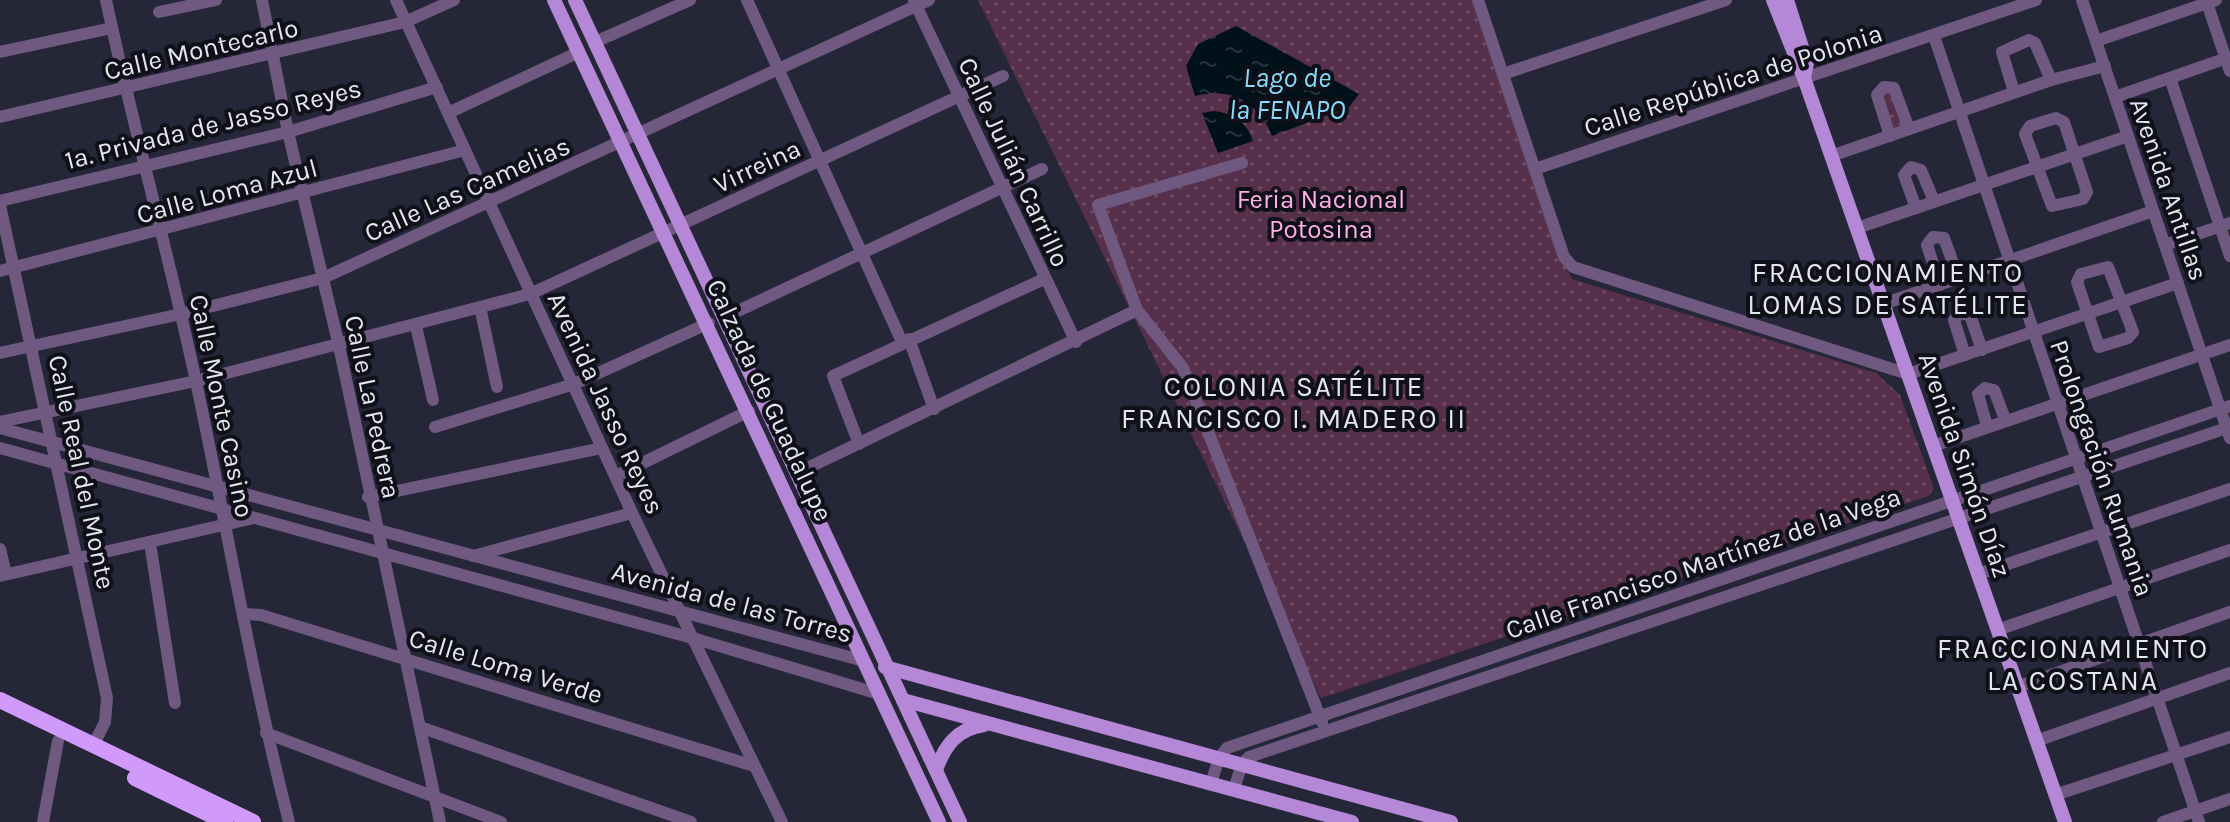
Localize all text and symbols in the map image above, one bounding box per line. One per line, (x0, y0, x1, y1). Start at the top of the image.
street label: Calle Montecarlo (101, 12, 301, 87)
street label: Calle República de Polonia (1580, 18, 1886, 143)
street label: Calle Julián Carrillo (951, 53, 1076, 272)
water label: Lago de la FENAPO (1229, 61, 1346, 126)
street label: 1a. Privada de Jasso Reyes (62, 73, 365, 176)
street label: Avenida Antillas (2123, 94, 2214, 284)
street label: Calle Las Camelias (360, 130, 575, 249)
street label: Virreina (709, 133, 806, 200)
street label: Calle Loma Azul (133, 152, 321, 231)
park label: Feria Nacional Potosina (1237, 184, 1405, 245)
district label: FRACCIONAMIENTO LOMAS DE SATÉLITE (1747, 256, 2029, 321)
street label: Calzada de Guadalupe (700, 274, 839, 526)
street label: Avenida Jasso Reyes (541, 287, 671, 519)
street label: Calle Monte Casino (183, 292, 260, 520)
street label: Calle La Pedrera (338, 313, 407, 502)
street label: Prolongación Rumania (2043, 336, 2160, 601)
street label: Avenida Simón Díaz (1912, 349, 2018, 582)
street label: Calle Real del Monte (42, 352, 121, 592)
district label: COLONIA SATÉLITE FRANCISCO I. MADERO II (1121, 369, 1467, 435)
street label: Calle Francisco Martínez de la Vega (1502, 481, 1905, 646)
street label: Avenida de las Torres (608, 555, 855, 649)
street label: Calle Loma Verde (405, 622, 606, 711)
district label: FRACCIONAMIENTO LA COSTANA (1937, 632, 2209, 697)

